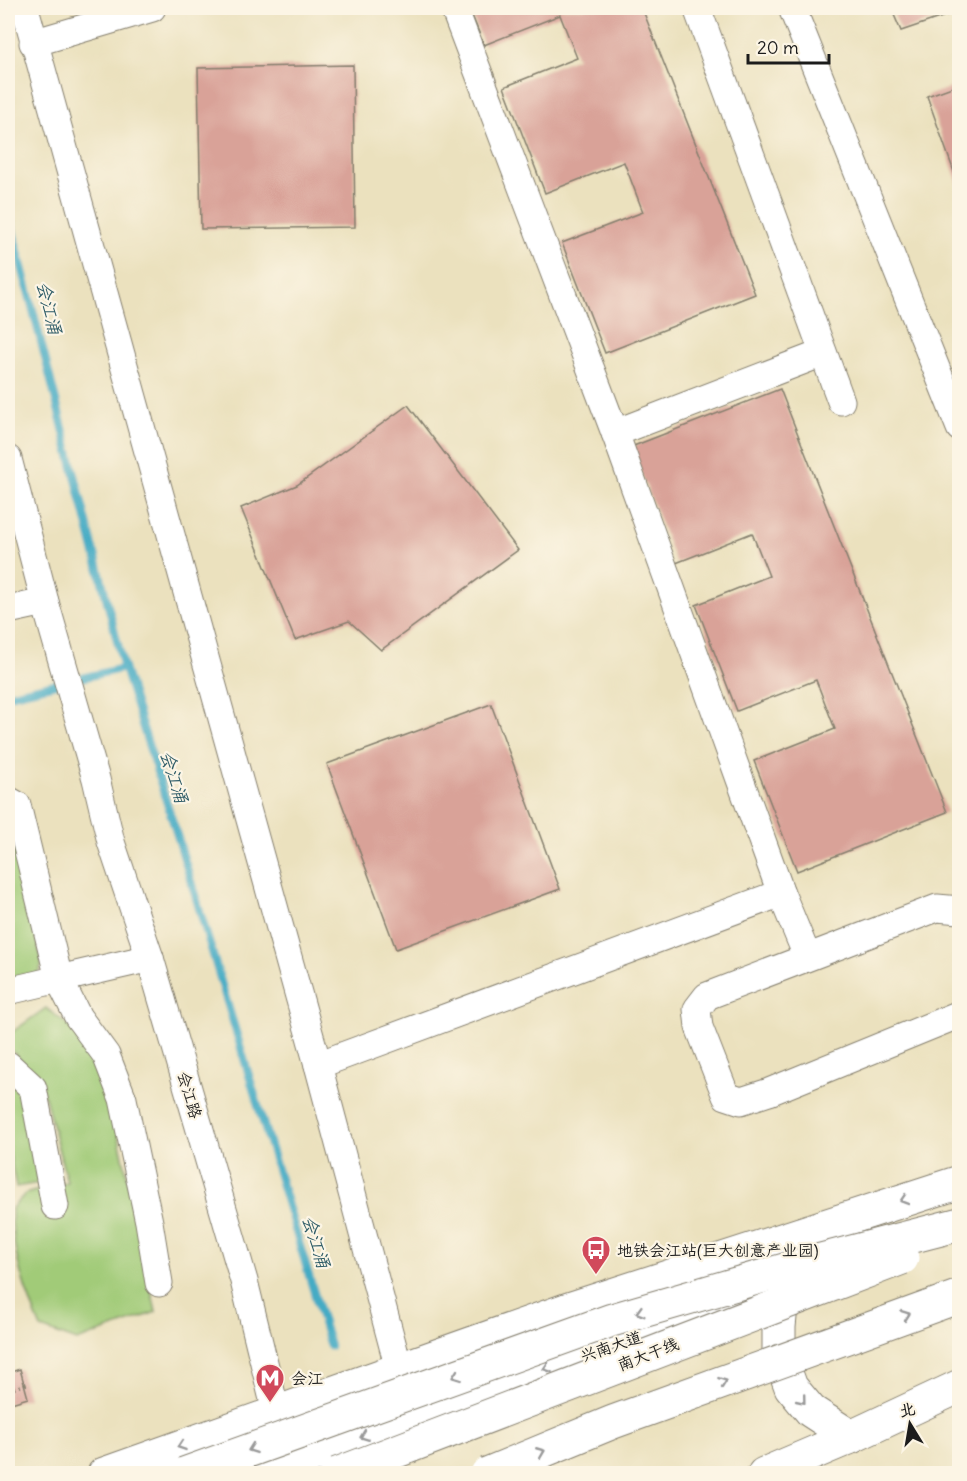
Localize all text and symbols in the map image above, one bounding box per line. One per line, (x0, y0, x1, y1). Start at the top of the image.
scale bar (748, 27, 829, 65)
text: 20 m (757, 36, 799, 59)
water label: 会江涌 (32, 279, 67, 338)
water label: 会江涌 (156, 748, 194, 807)
street label: 会江路 (174, 1069, 206, 1121)
one-way arrow (899, 1193, 910, 1206)
water label: 会江涌 (298, 1213, 336, 1272)
bus stop icon: 地铁会江站(巨大创意产业园) (580, 1234, 612, 1276)
place label: 地铁会江站(巨大创意产业园) (617, 1240, 819, 1260)
one-way arrow (635, 1305, 646, 1317)
one-way arrow (900, 1310, 911, 1323)
street label: 兴南大道 (577, 1326, 645, 1366)
street label: 南大干线 (615, 1333, 681, 1375)
one-way arrow (542, 1361, 553, 1374)
metro station icon: 会江 (254, 1362, 286, 1404)
place label: 会江 (291, 1368, 323, 1388)
one-way arrow (451, 1369, 462, 1382)
one-way arrow (717, 1377, 728, 1390)
one-way arrow (795, 1393, 806, 1404)
north arrow (880, 1394, 940, 1454)
text: 北 (897, 1398, 917, 1421)
one-way arrow (360, 1429, 370, 1442)
one-way arrow (177, 1439, 187, 1452)
one-way arrow (248, 1442, 258, 1455)
one-way arrow (535, 1447, 546, 1459)

